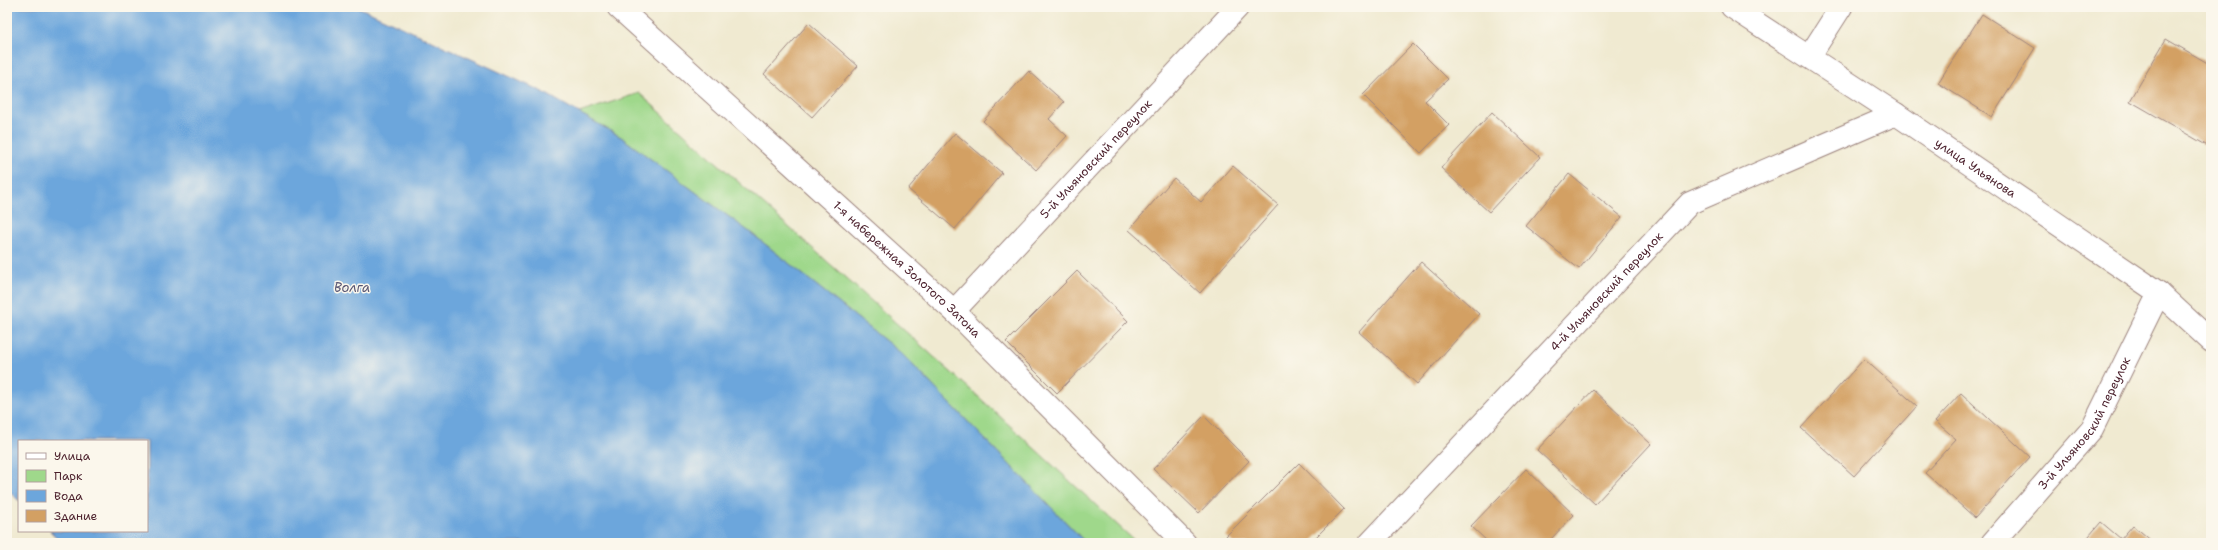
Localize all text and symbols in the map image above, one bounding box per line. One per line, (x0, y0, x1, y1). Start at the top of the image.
street label: 5-й Ульяновский переулок (1037, 96, 1156, 222)
street label: улица Ульянова (1932, 135, 2020, 202)
street label: 1-я набережная Золотого Затона (830, 197, 984, 341)
street label: 4-й Ульяновский переулок (1546, 228, 1667, 355)
water label: Волга (334, 279, 370, 296)
street label: 3-й Ульяновский переулок (2034, 354, 2135, 493)
legend (18, 440, 148, 532)
text: Улица (54, 448, 91, 464)
text: Парк (54, 468, 83, 484)
text: Вода (54, 488, 83, 504)
text: Здание (54, 508, 98, 524)

